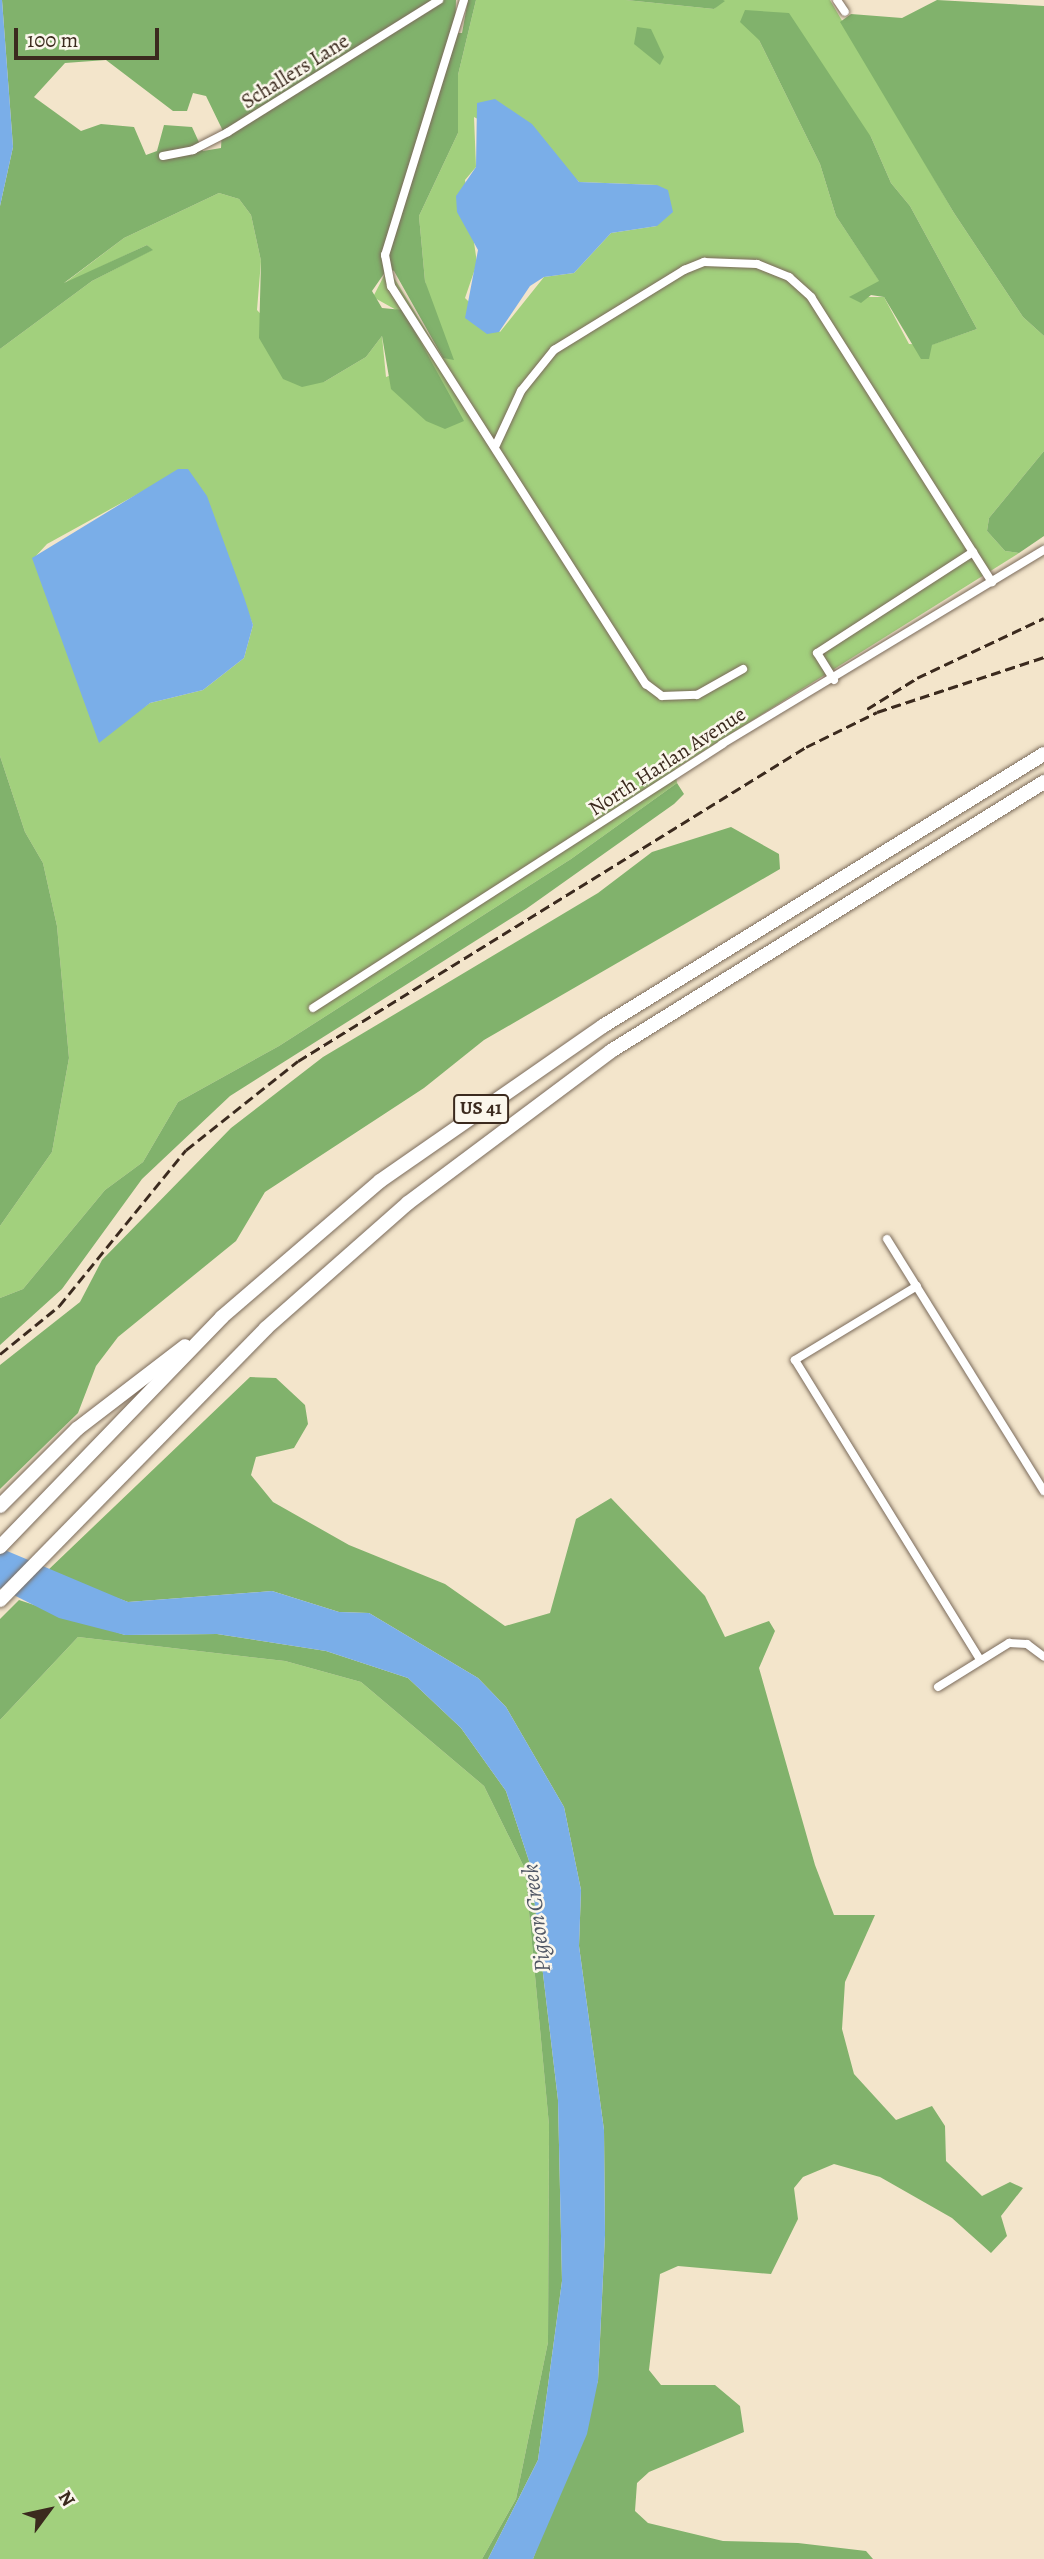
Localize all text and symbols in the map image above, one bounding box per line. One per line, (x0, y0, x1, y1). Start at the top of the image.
scale bar (18, 14, 163, 58)
text: 100 m (27, 26, 78, 54)
street label: Schallers Lane (236, 28, 354, 114)
street label: North Harlan Avenue (584, 701, 750, 821)
road number: US 41 (453, 1093, 509, 1124)
water label: Pigeon Creek (517, 1862, 557, 1974)
north arrow (14, 2475, 84, 2545)
text: N (52, 2486, 81, 2511)

